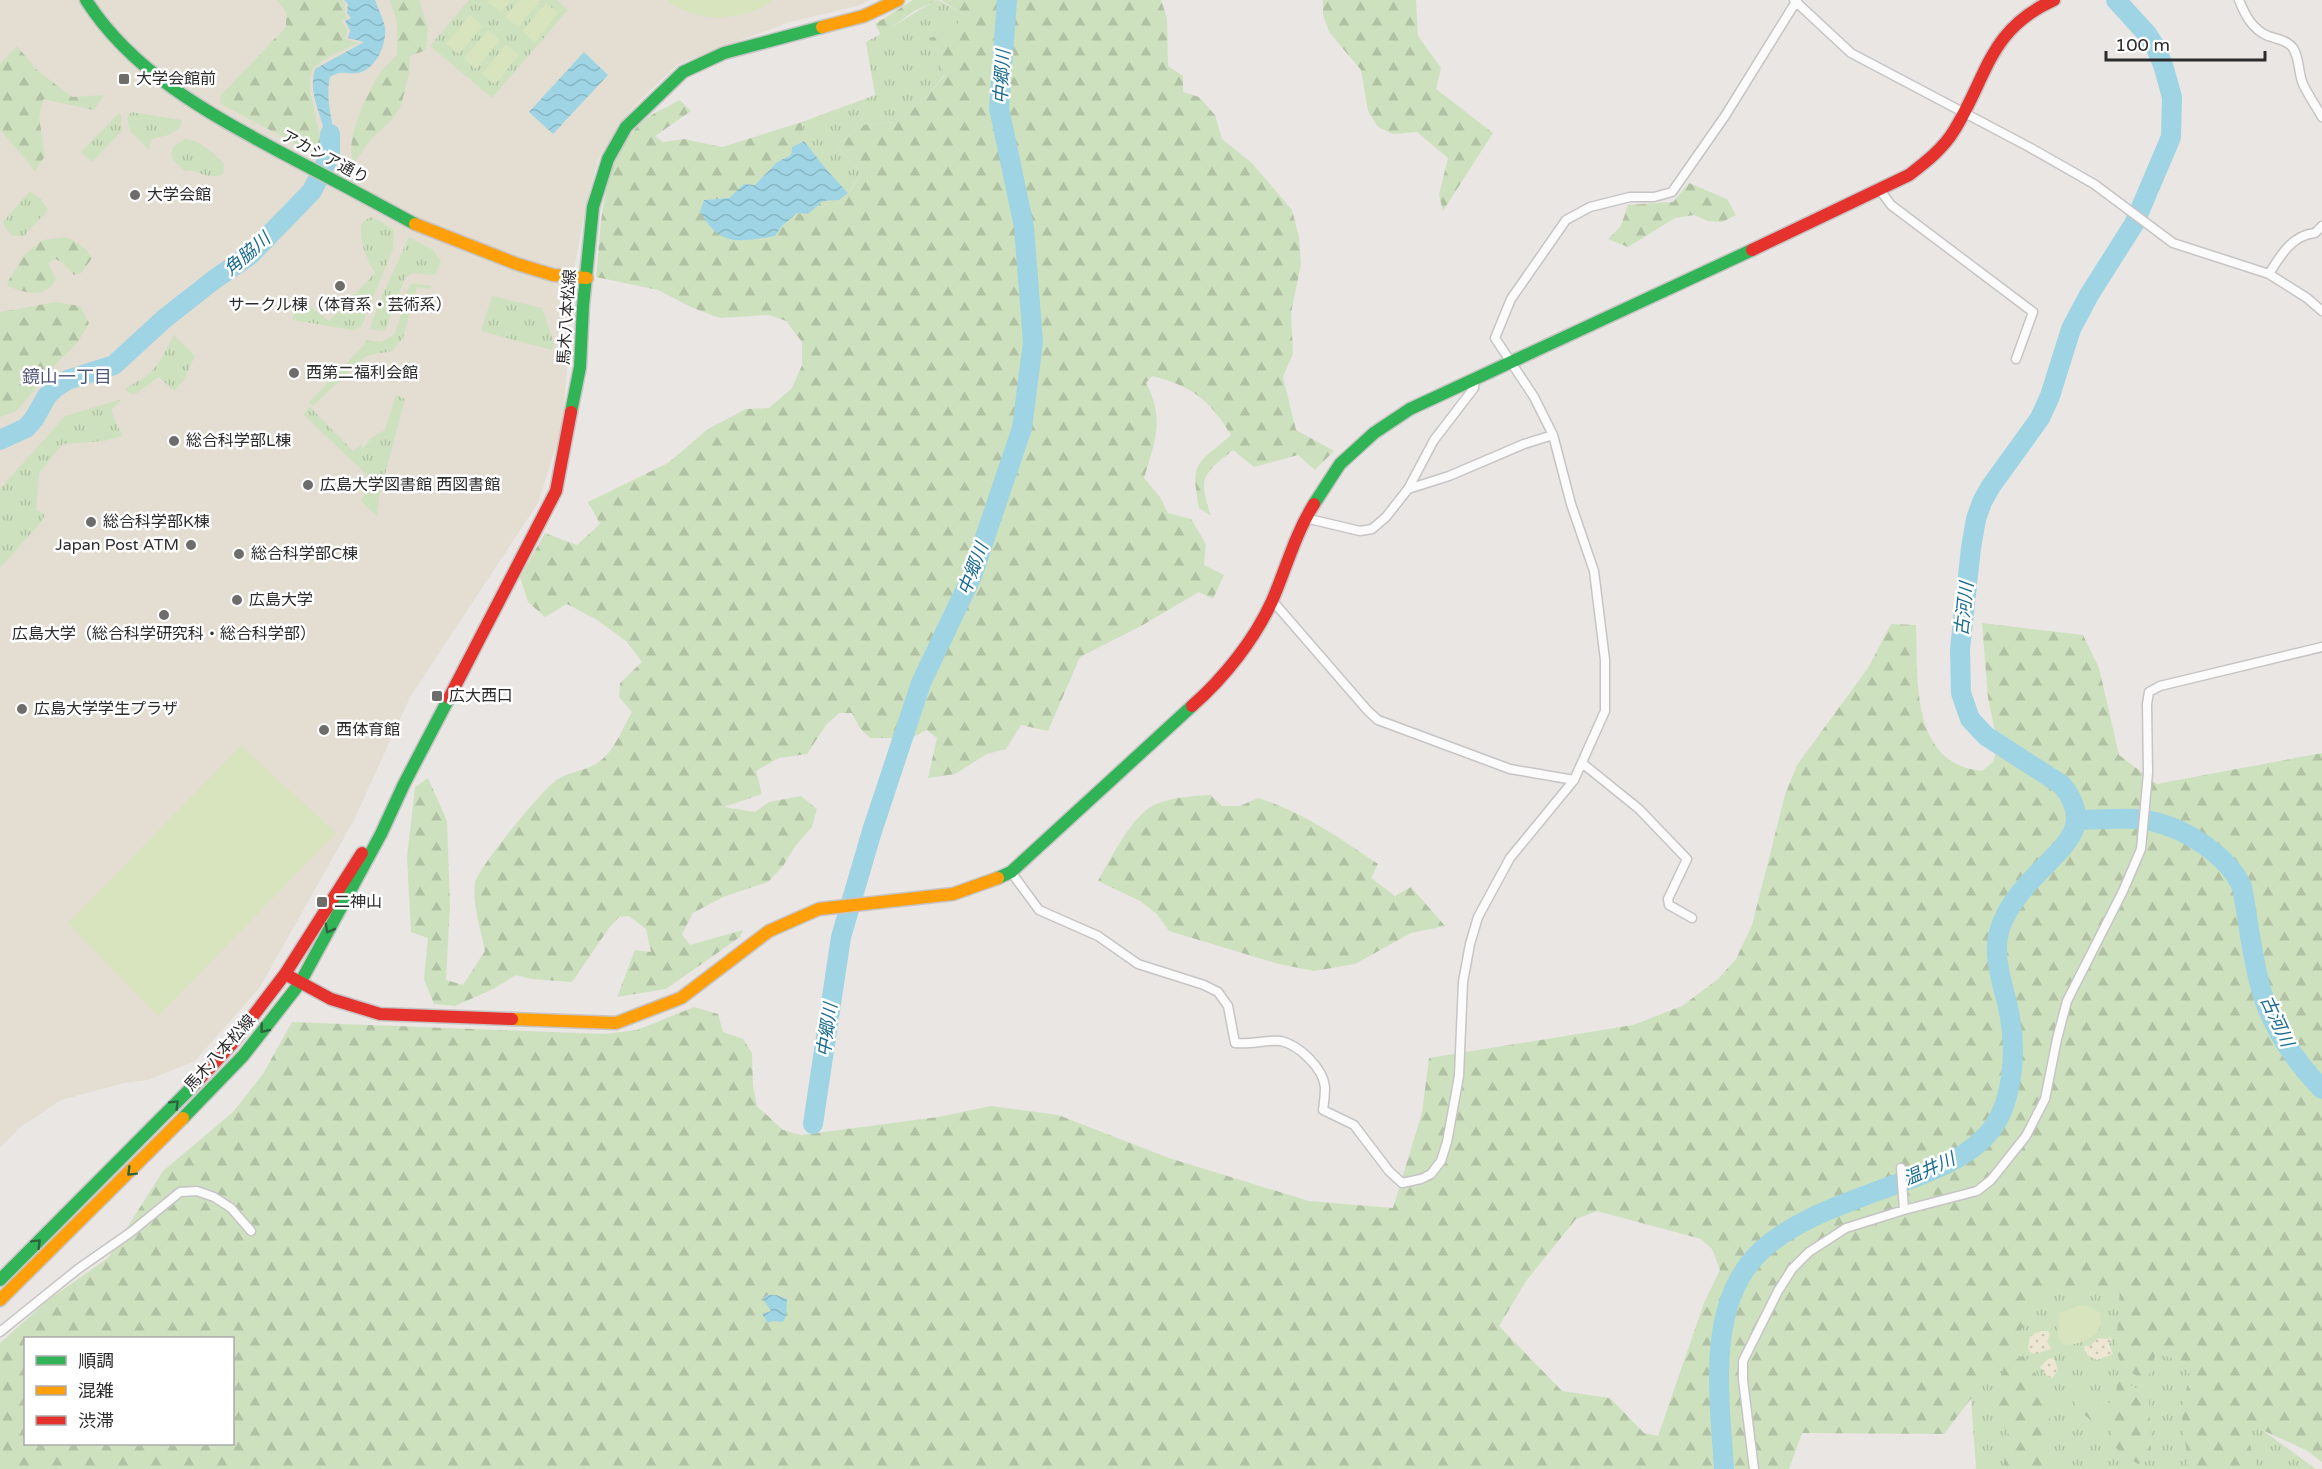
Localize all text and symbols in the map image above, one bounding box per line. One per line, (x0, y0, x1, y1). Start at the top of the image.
scale bar (2106, 24, 2265, 62)
text: 100 m (2115, 34, 2170, 56)
water label: 中郷川 (990, 47, 1015, 105)
place label: 大学会館前 (136, 69, 216, 89)
marker: 大学会館前 (117, 72, 131, 86)
street label: アカシア通り (278, 126, 372, 188)
place label: 大学会館 (147, 185, 211, 205)
marker: 大学会館 (128, 188, 142, 202)
water label: 角脇川 (219, 227, 276, 280)
street label: 馬木八本松線 (554, 268, 580, 366)
marker: サークル棟（体育系・芸術系） (333, 279, 347, 293)
place label: サークル棟（体育系・芸術系） (228, 295, 452, 315)
place label: 西第二福利会館 (306, 363, 418, 383)
district label: 鏡山一丁目 (22, 366, 112, 388)
marker: 西第二福利会館 (287, 366, 301, 380)
place label: 総合科学部L棟 (186, 431, 291, 451)
marker: 総合科学部L棟 (167, 434, 181, 448)
place label: 広島大学図書館 西図書館 (320, 475, 500, 495)
marker: 広島大学図書館 西図書館 (301, 478, 315, 492)
place label: 総合科学部K棟 (103, 512, 210, 532)
marker: 総合科学部K棟 (84, 515, 98, 529)
place label: Japan Post ATM (55, 535, 179, 555)
marker: Japan Post ATM (184, 538, 198, 552)
water label: 中郷川 (953, 538, 994, 598)
place label: 総合科学部C棟 (251, 544, 358, 564)
marker: 総合科学部C棟 (232, 547, 246, 561)
water label: 古河川 (1950, 579, 1978, 637)
place label: 広島大学 (249, 590, 313, 610)
marker: 広島大学 (230, 593, 244, 607)
marker: 広島大学（総合科学研究科・総合科学部） (157, 608, 171, 622)
place label: 広島大学（総合科学研究科・総合科学部） (12, 624, 316, 644)
place label: 広大西口 (449, 686, 513, 706)
marker: 広大西口 (430, 689, 444, 703)
place label: 広島大学学生プラザ (34, 699, 178, 719)
marker: 広島大学学生プラザ (15, 702, 29, 716)
place label: 西体育館 (336, 720, 400, 740)
marker: 西体育館 (317, 723, 331, 737)
place label: 二神山 (334, 892, 382, 912)
marker: 二神山 (315, 895, 329, 909)
one-way arrow (325, 923, 337, 933)
water label: 古河川 (2256, 992, 2299, 1052)
water label: 中郷川 (812, 1000, 842, 1058)
street label: 馬木八本松線 (180, 1011, 260, 1095)
one-way arrow (260, 1022, 271, 1033)
one-way arrow (168, 1101, 179, 1112)
water label: 温井川 (1900, 1147, 1960, 1190)
one-way arrow (128, 1165, 138, 1176)
one-way arrow (30, 1239, 41, 1250)
legend (24, 1337, 234, 1445)
text: 順調 (78, 1350, 114, 1372)
text: 混雑 (78, 1380, 114, 1402)
text: 渋滞 (78, 1410, 114, 1432)

